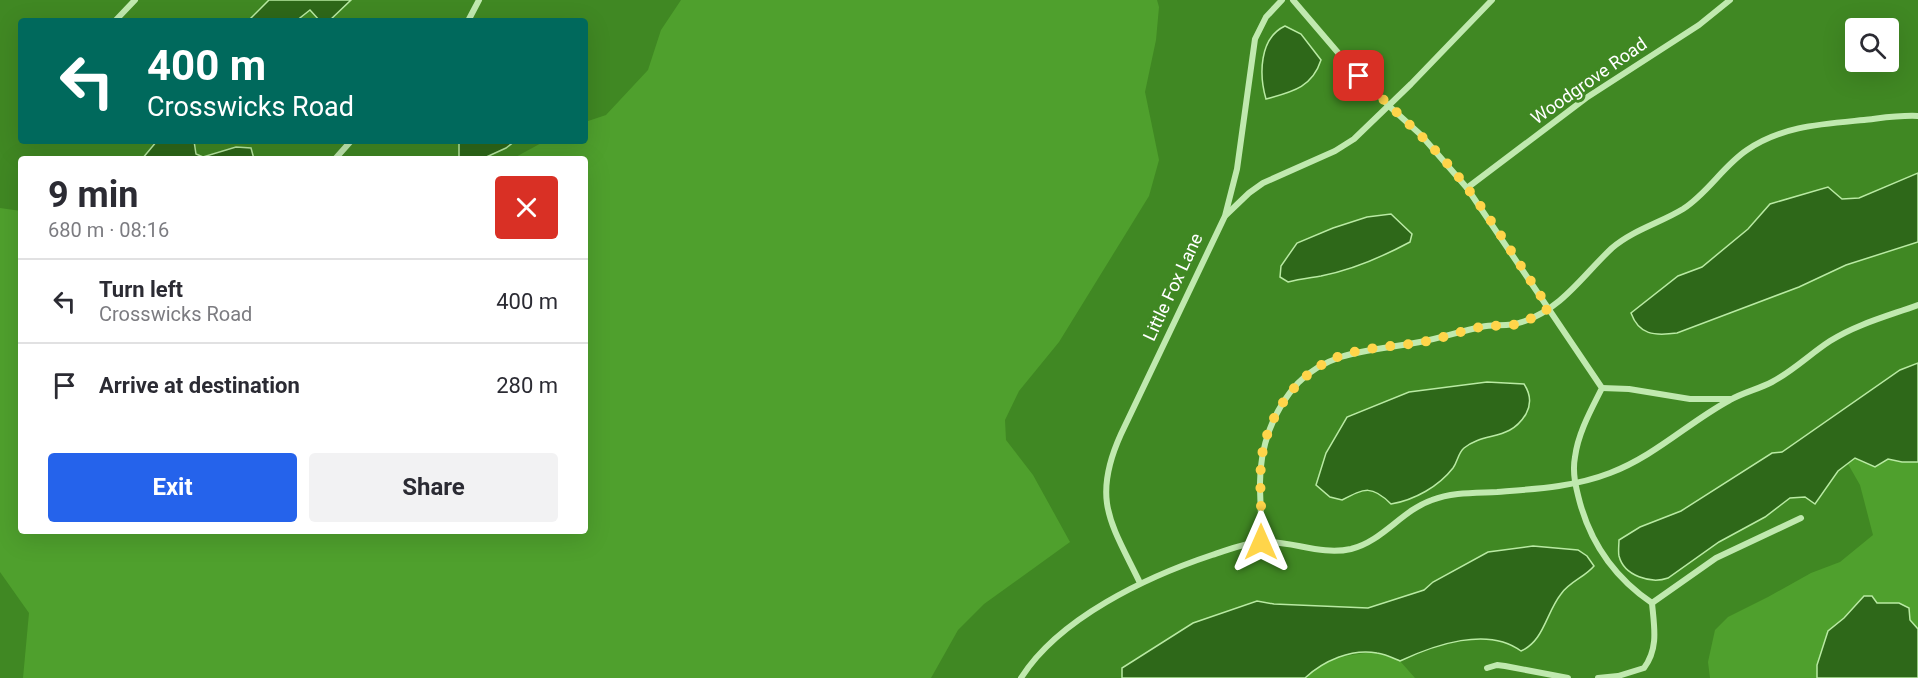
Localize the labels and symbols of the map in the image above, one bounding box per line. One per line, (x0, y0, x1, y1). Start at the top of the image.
street label: Woodgrove Road (1527, 33, 1651, 128)
pin (1333, 50, 1384, 101)
street label: Little Fox Lane (1138, 230, 1207, 344)
position arrow (1229, 510, 1293, 574)

